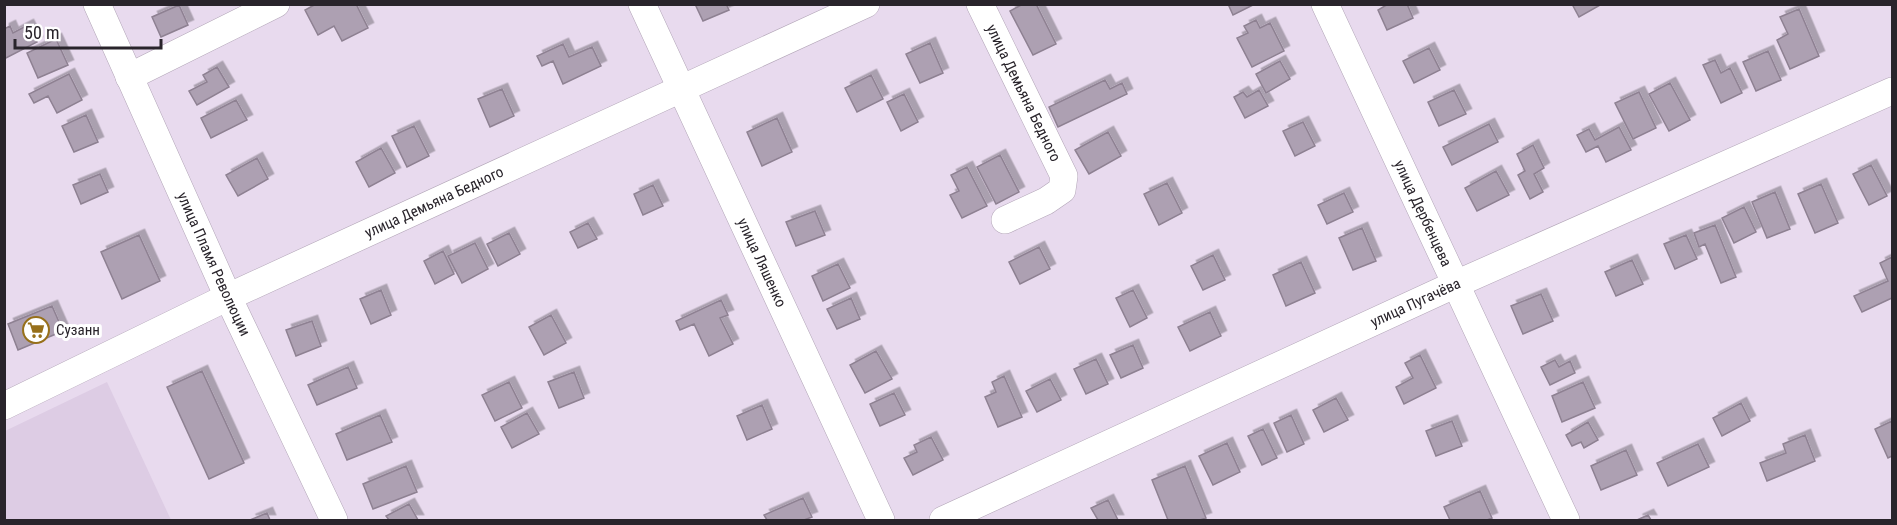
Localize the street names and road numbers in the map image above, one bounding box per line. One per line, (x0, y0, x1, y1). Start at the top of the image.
street label: улица Демьяна Бедного (982, 21, 1065, 165)
street label: улица Дербенцева (1390, 157, 1455, 270)
street label: улица Демьяна Бедного (362, 163, 506, 242)
street label: улица Пламя Революции (173, 189, 254, 339)
street label: улица Ляшенко (733, 215, 790, 310)
street label: улица Пугачёва (1368, 274, 1463, 331)

